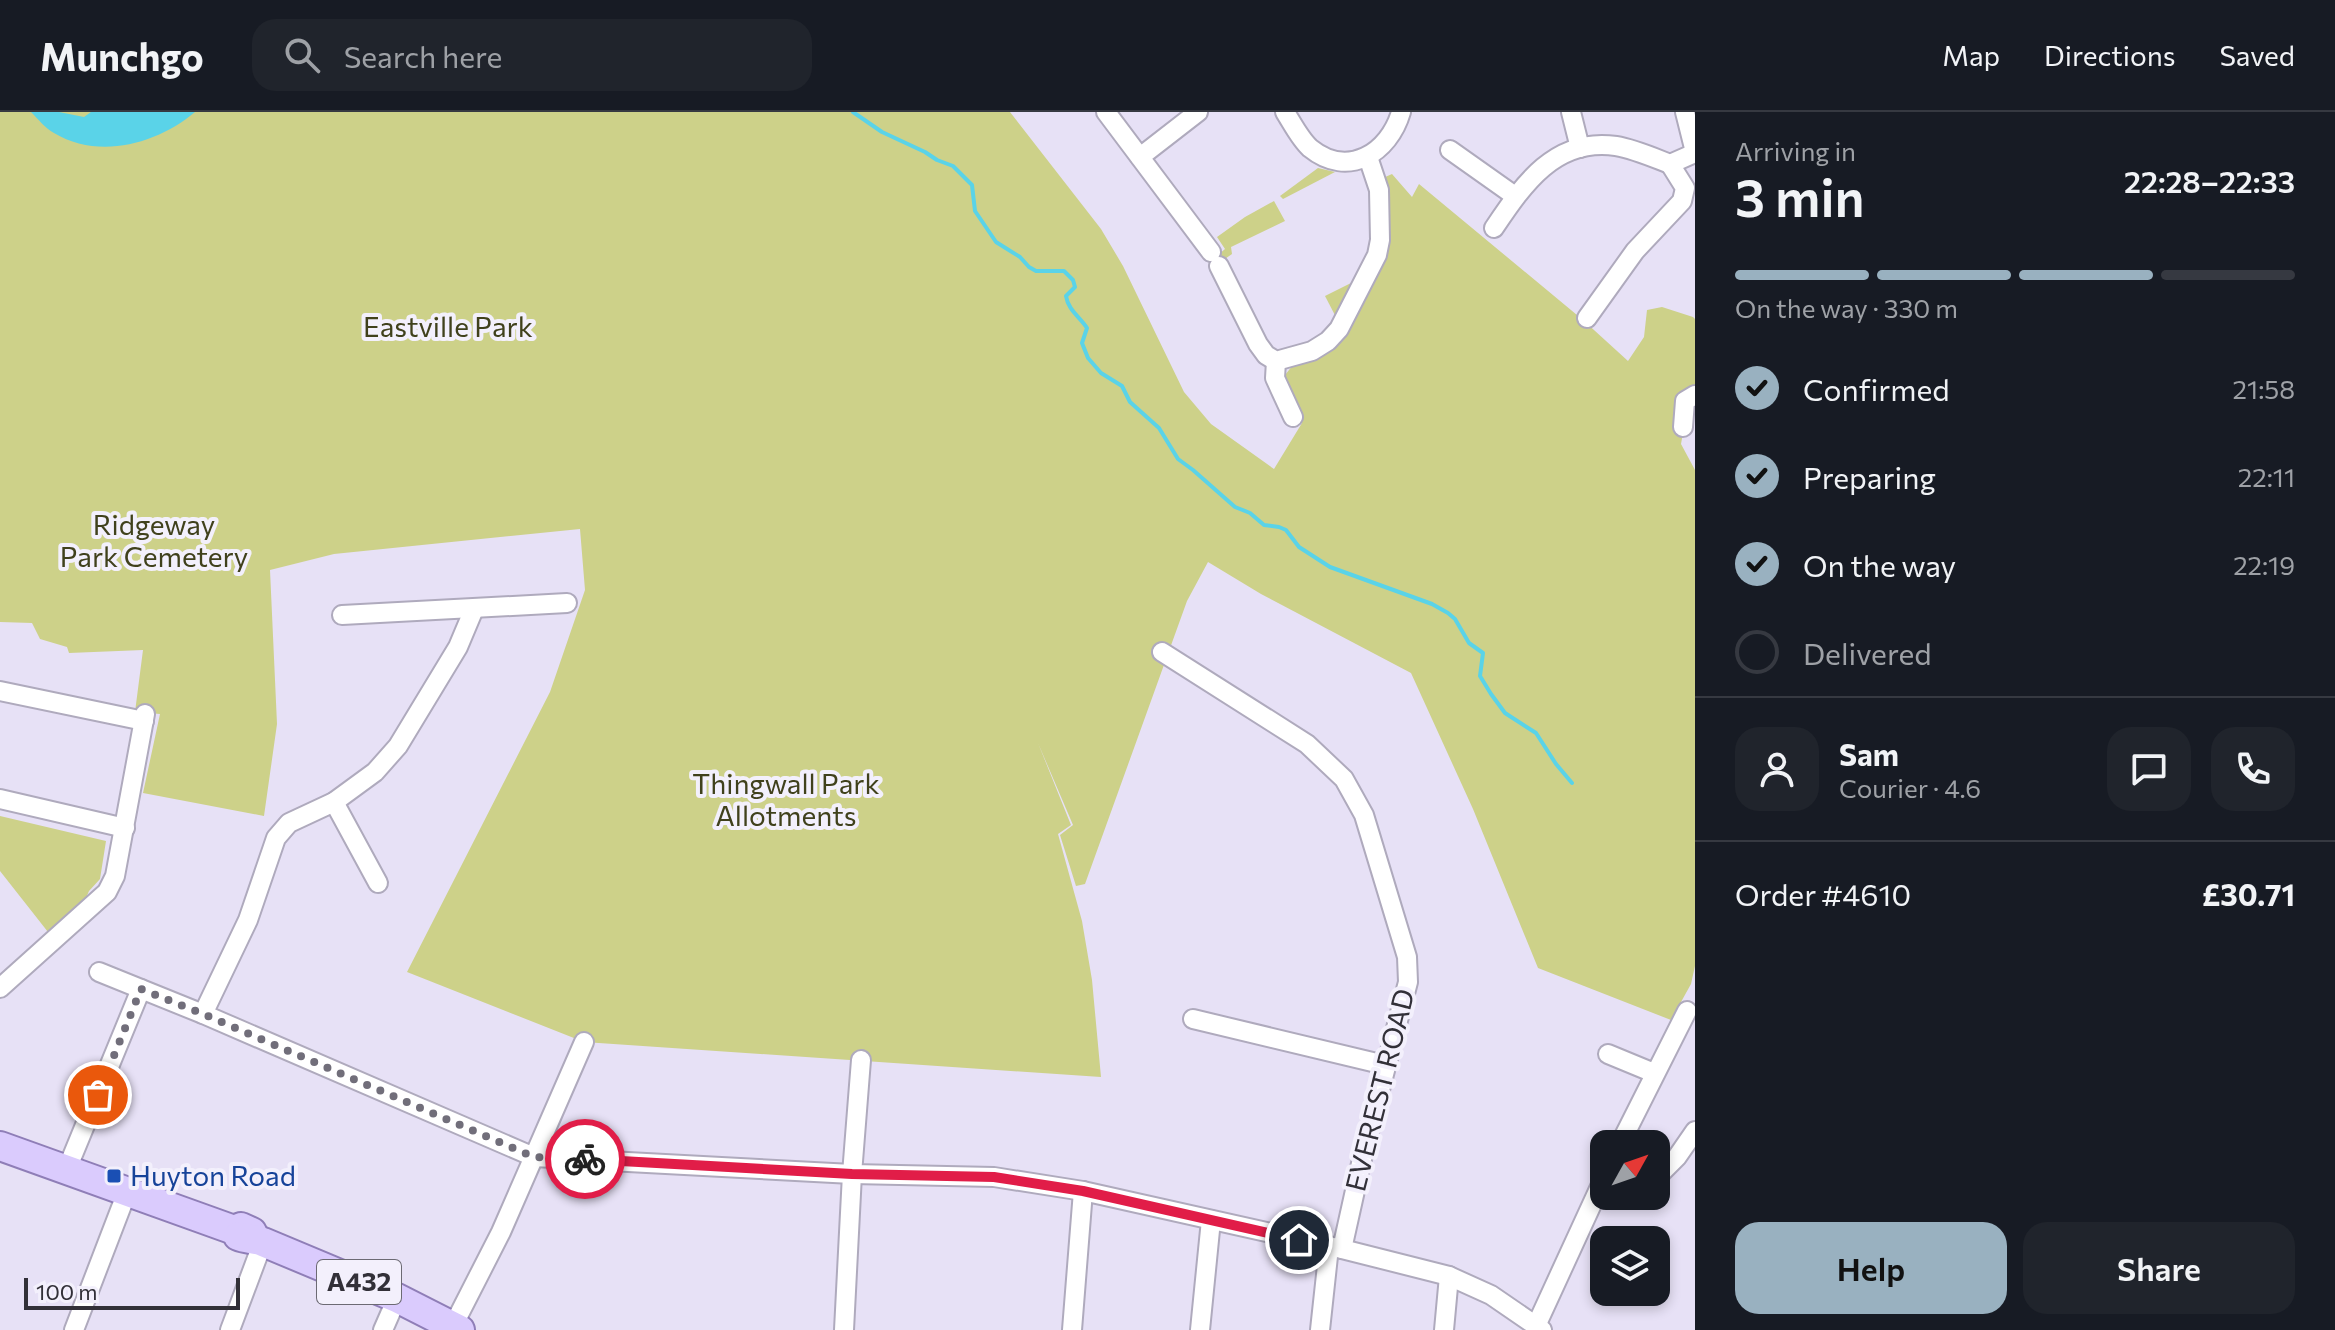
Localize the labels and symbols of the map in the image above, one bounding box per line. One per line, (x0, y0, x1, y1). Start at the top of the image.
park label: Eastville Park (363, 309, 533, 343)
park label: Ridgeway Park Cemetery (60, 507, 248, 573)
park label: Thingwall Park Allotments (692, 766, 880, 832)
street label: EVEREST ROAD (1337, 985, 1421, 1195)
pin (64, 1061, 132, 1129)
courier (545, 1119, 625, 1199)
north arrow (1590, 1130, 1670, 1210)
place label: Huyton Road (130, 1158, 296, 1192)
marker: Huyton Road (105, 1167, 123, 1185)
pin (1265, 1206, 1333, 1274)
road number: A432 (317, 1260, 401, 1304)
scale bar (24, 1274, 240, 1310)

